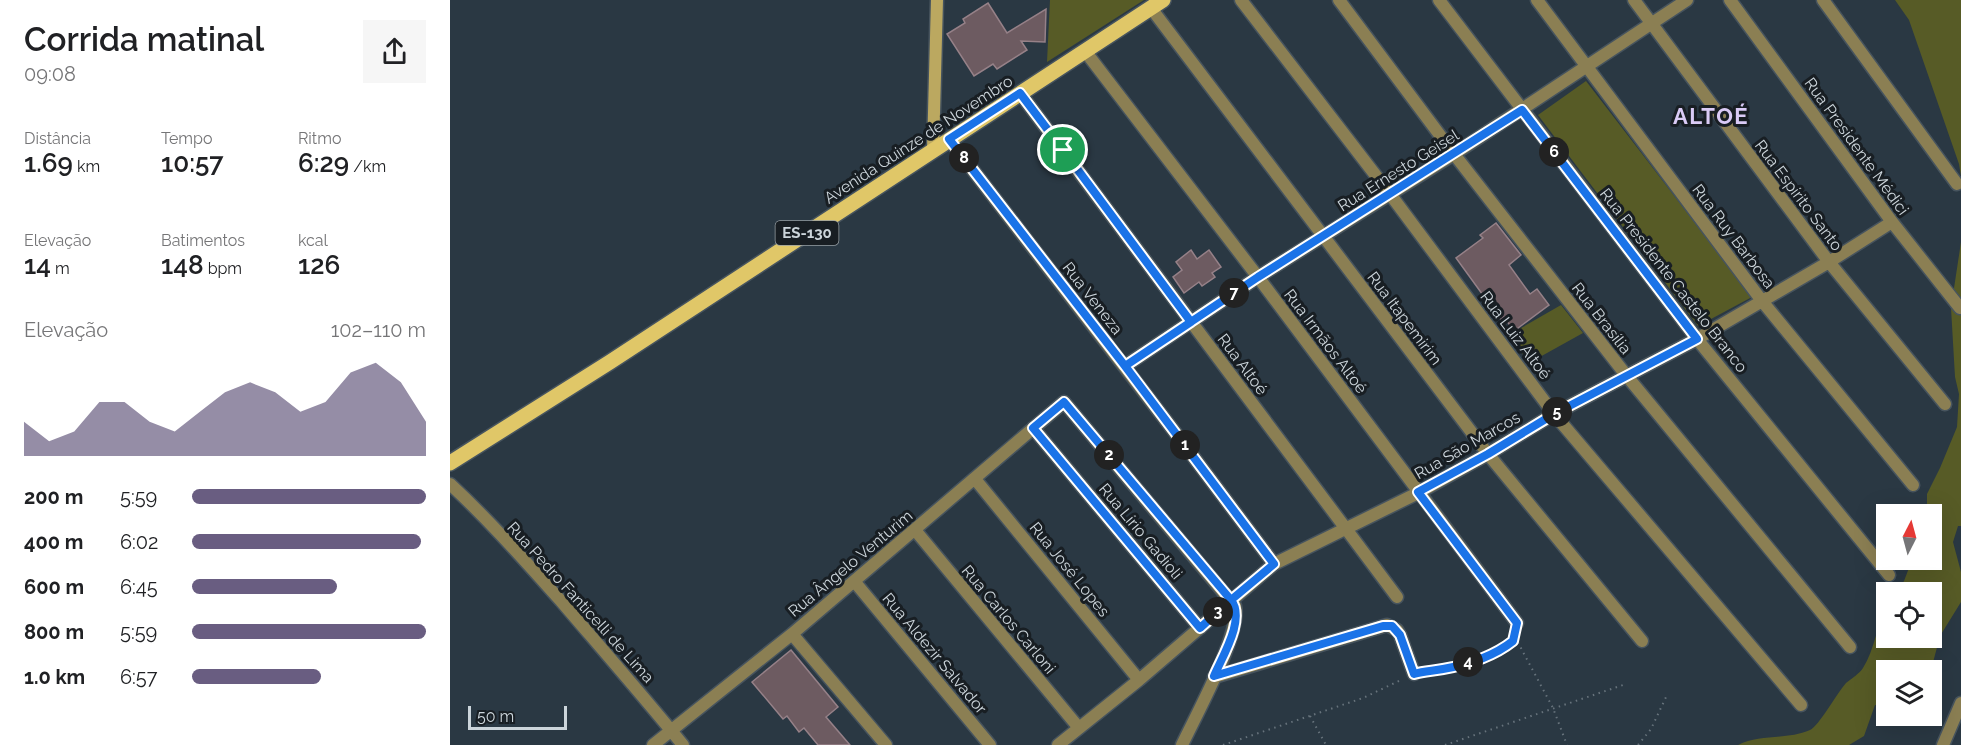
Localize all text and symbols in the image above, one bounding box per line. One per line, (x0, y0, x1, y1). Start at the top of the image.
text: Corrida matinal (24, 20, 264, 59)
button: share (363, 20, 426, 83)
text: 09:08 (24, 62, 76, 86)
street label: Avenida Quinze de Novembro (820, 71, 1016, 208)
street label: Rua Presidente Médici (1800, 74, 1913, 219)
district label: ALTOÉ (1673, 103, 1749, 129)
pin (1037, 124, 1088, 175)
street label: Rua Ernesto Geisel (1334, 125, 1463, 215)
text: Distância (24, 129, 91, 148)
text: Tempo (161, 129, 212, 148)
text: Ritmo (298, 129, 341, 148)
icon: arrive (1046, 133, 1079, 166)
street label: Rua Espírito Santo (1751, 136, 1846, 254)
pin: 6 (1539, 137, 1569, 167)
text: 6 (1549, 142, 1559, 161)
pin: 8 (949, 143, 979, 173)
text: 1.69 (24, 148, 73, 178)
text: 10:57 (161, 148, 224, 178)
text: 6:29 (298, 148, 349, 178)
text: 8 (959, 148, 969, 167)
text: km (73, 157, 100, 176)
text: /km (349, 157, 386, 176)
street label: Rua Ruy Barbosa (1688, 180, 1779, 292)
street label: Rua Presidente Castelo Branco (1596, 184, 1751, 376)
road number: ES-130 (776, 221, 838, 245)
text: Elevação (24, 231, 91, 250)
text: Batimentos (161, 231, 245, 250)
text: kcal (298, 231, 328, 250)
text: 14 (24, 250, 51, 280)
text: 148 (161, 250, 204, 280)
text: 126 (298, 250, 340, 280)
street label: Rua Veneza (1058, 258, 1127, 338)
text: m (51, 259, 70, 278)
text: bpm (204, 259, 242, 278)
street label: Rua Itapemirim (1363, 268, 1446, 369)
pin: 7 (1219, 278, 1249, 308)
street label: Rua Brasília (1568, 279, 1635, 358)
text: 7 (1230, 283, 1238, 302)
street label: Rua Irmãos Altoé (1280, 285, 1371, 397)
street label: Rua Luiz Altoé (1476, 287, 1555, 383)
text: Elevação (24, 318, 108, 342)
text: 102–110 m (331, 318, 426, 342)
street label: Rua Altoé (1214, 330, 1272, 399)
pin: 5 (1542, 397, 1572, 427)
text: 5 (1553, 402, 1561, 421)
street label: Rua São Marcos (1411, 407, 1524, 483)
pin: 1 (1170, 430, 1200, 460)
text: 1 (1181, 435, 1189, 454)
pin: 2 (1094, 440, 1124, 470)
text: 2 (1104, 445, 1114, 464)
street label: Rua Lírio Gadioli (1095, 480, 1186, 583)
text: 200 m (24, 485, 83, 509)
text: 5:59 (120, 485, 157, 509)
north arrow (1876, 504, 1942, 570)
map controls (1876, 504, 1942, 726)
street label: Rua Ângelo Venturim (784, 505, 916, 621)
street label: Rua Pedro Fanticelli de Lima (503, 518, 658, 687)
street label: Rua José Lopes (1026, 518, 1114, 621)
text: 400 m (24, 530, 83, 554)
text: 6:02 (120, 530, 158, 554)
street label: Rua Carlos Carloni (958, 561, 1059, 677)
text: 600 m (24, 575, 84, 599)
text: 6:45 (120, 575, 158, 599)
button: locate (1876, 582, 1942, 648)
street label: Rua Aldezir Salvador (879, 589, 991, 718)
pin: 3 (1203, 597, 1233, 627)
text: 3 (1214, 602, 1222, 621)
text: 800 m (24, 620, 84, 644)
text: 5:59 (120, 620, 157, 644)
pin: 4 (1453, 647, 1483, 677)
text: 4 (1463, 652, 1473, 671)
button: layers (1876, 660, 1942, 726)
text: 1.0 km (24, 665, 85, 689)
text: 6:57 (120, 665, 157, 689)
scale bar (468, 703, 567, 730)
text: 50 m (477, 707, 514, 726)

